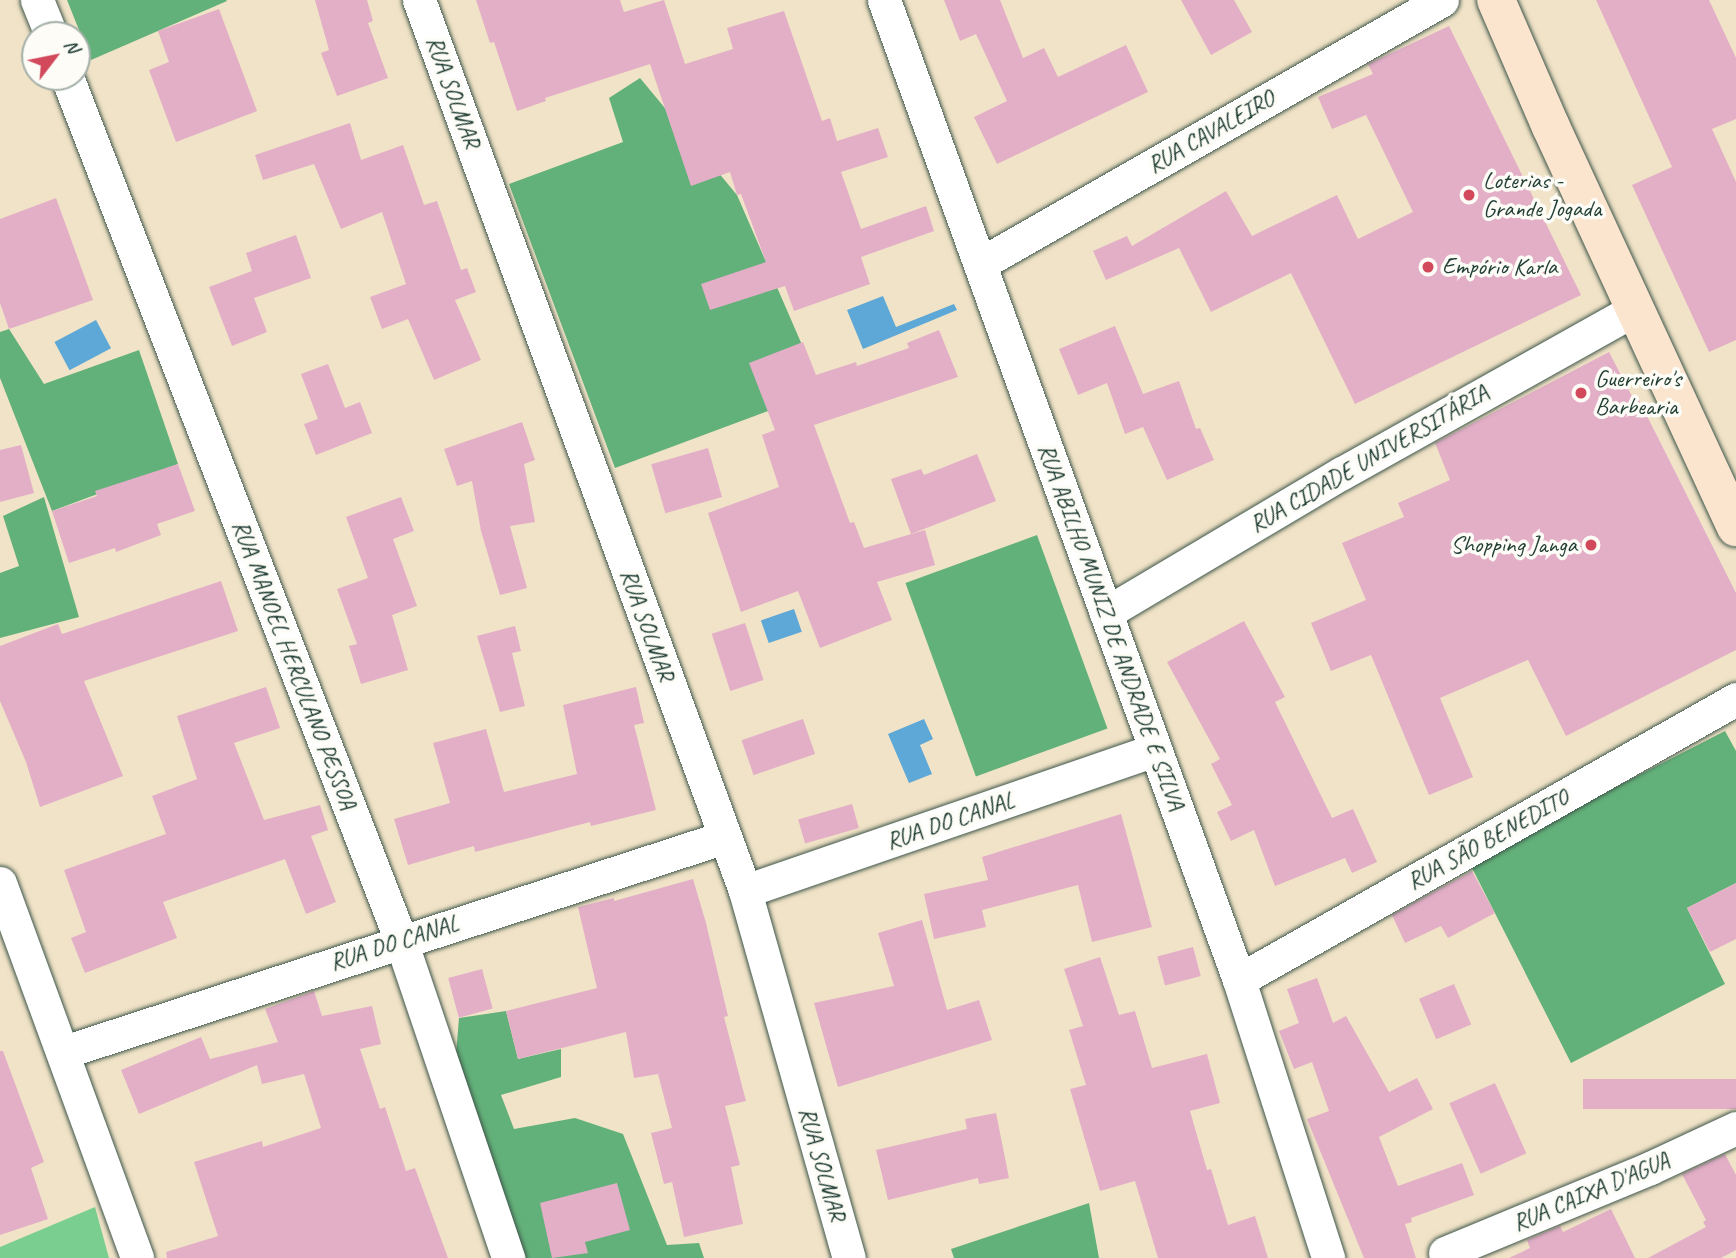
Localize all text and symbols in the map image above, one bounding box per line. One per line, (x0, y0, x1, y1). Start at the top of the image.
north arrow (21, 21, 91, 91)
street label: RUA SOLMAR (419, 32, 487, 152)
text: N (59, 35, 85, 57)
street label: RUA CAVALEIRO (1142, 84, 1280, 180)
place label: Loterias - Grande Jogada (1483, 167, 1601, 223)
marker: Loterias - Grande Jogada (1461, 187, 1477, 203)
place label: Empório Karla (1442, 253, 1557, 281)
marker: Empório Karla (1420, 259, 1436, 275)
place label: Guerreiro's Barbearia (1595, 365, 1681, 421)
street label: RUA CIDADE UNIVERSITÁRIA (1245, 379, 1493, 539)
marker: Guerreiro's Barbearia (1573, 385, 1589, 401)
street label: RUA ABILHO MUNIZ DE ANDRADE E SILVA (1031, 440, 1191, 814)
street label: RUA MANOEL HERCULANO PESSOA (225, 516, 363, 814)
place label: Shopping Janga (1451, 531, 1577, 559)
marker: Shopping Janga (1583, 537, 1599, 553)
street label: RUA SOLMAR (613, 565, 681, 685)
street label: RUA SÃO BENEDITO (1402, 783, 1574, 897)
street label: RUA DO CANAL (883, 786, 1017, 856)
street label: RUA DO CANAL (327, 909, 461, 977)
street label: RUA SOLMAR (792, 1104, 852, 1224)
street label: RUA CAIXA D'AGUA (1508, 1146, 1674, 1238)

